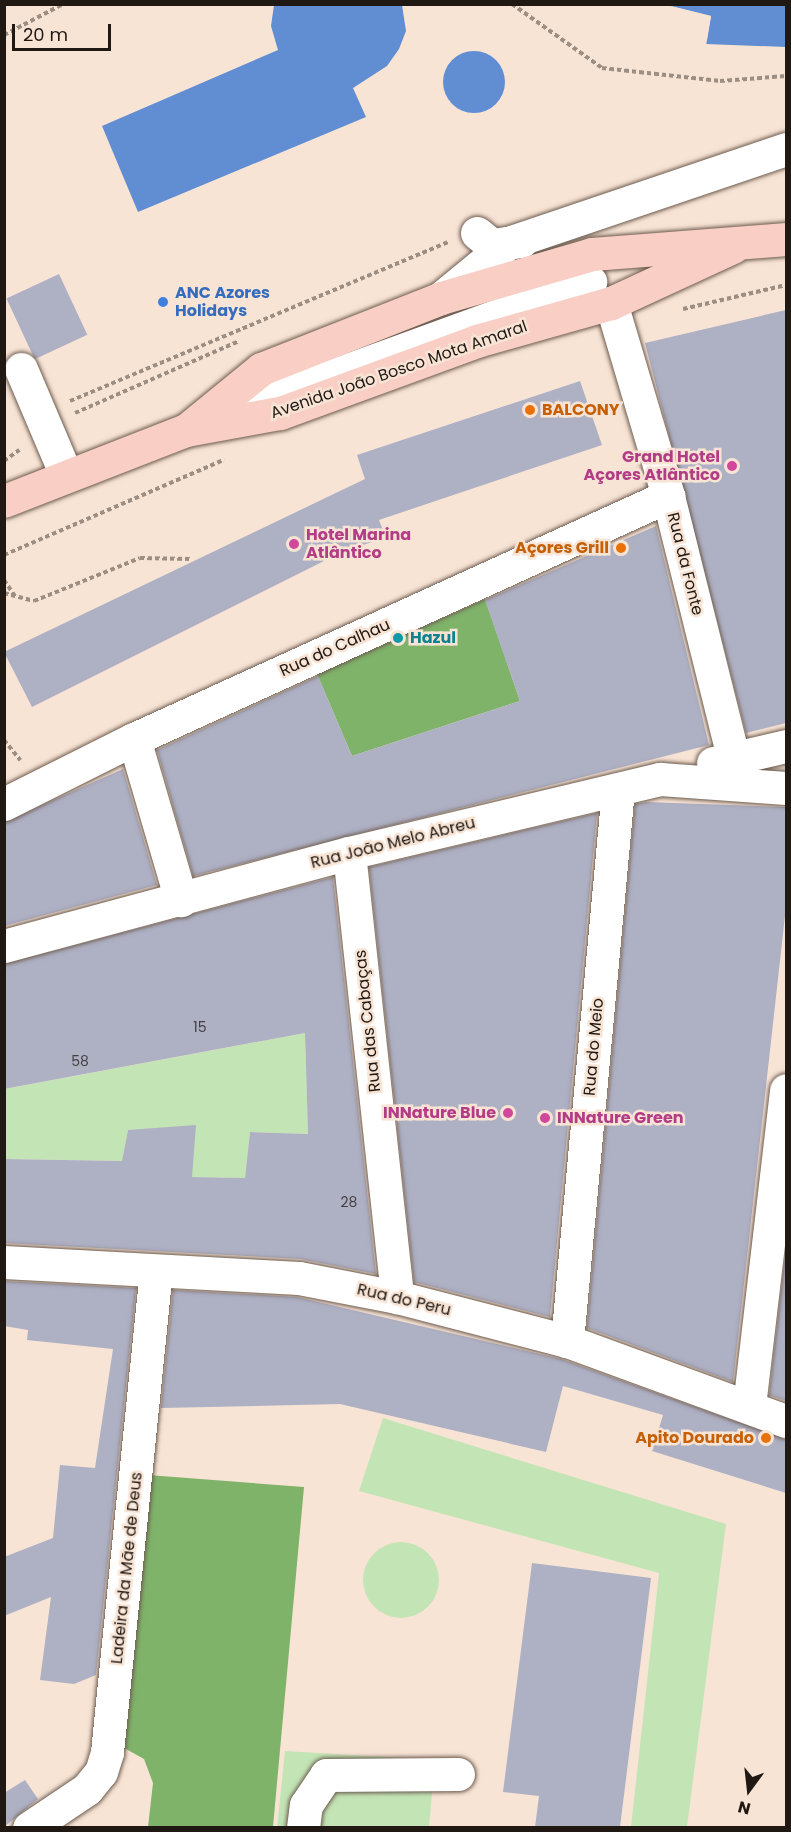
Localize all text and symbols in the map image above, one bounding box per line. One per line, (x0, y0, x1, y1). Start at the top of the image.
scale bar (15, 12, 114, 50)
text: 20 m (23, 22, 68, 47)
place label: ANC Azores Holidays (175, 283, 270, 321)
marker: ANC Azores Holidays (156, 295, 170, 309)
street label: Avenida João Bosco Mota Amaral (268, 317, 530, 423)
place label: BALCONY (542, 400, 620, 420)
marker: BALCONY (523, 403, 537, 417)
place label: Grand Hotel Açores Atlântico (584, 447, 720, 485)
marker: Grand Hotel Açores Atlântico (725, 459, 739, 473)
street label: Rua da Fonte (663, 511, 707, 617)
place label: Hotel Marina Atlântico (306, 525, 411, 563)
marker: Hotel Marina Atlântico (287, 537, 301, 551)
place label: Açores Grill (515, 538, 609, 558)
marker: Açores Grill (614, 541, 628, 555)
street label: Rua do Calhau (277, 615, 393, 681)
place label: Hazul (410, 628, 456, 648)
marker: Hazul (391, 631, 405, 645)
street label: Rua João Melo Abreu (309, 813, 477, 873)
street label: Rua das Cabaças (351, 949, 385, 1093)
street label: Rua do Meio (580, 997, 608, 1097)
house number: 15 (193, 1019, 207, 1035)
house number: 58 (71, 1053, 89, 1069)
place label: INNature Blue (383, 1103, 496, 1123)
marker: INNature Blue (501, 1106, 515, 1120)
place label: INNature Green (557, 1108, 684, 1128)
marker: INNature Green (538, 1111, 552, 1125)
house number: 28 (341, 1194, 357, 1210)
street label: Rua do Peru (355, 1280, 453, 1320)
place label: Apito Dourado (635, 1428, 754, 1448)
marker: Apito Dourado (759, 1431, 773, 1445)
street label: Ladeira da Mãe de Deus (107, 1471, 147, 1665)
north arrow (719, 1760, 779, 1820)
text: N (735, 1795, 753, 1821)

